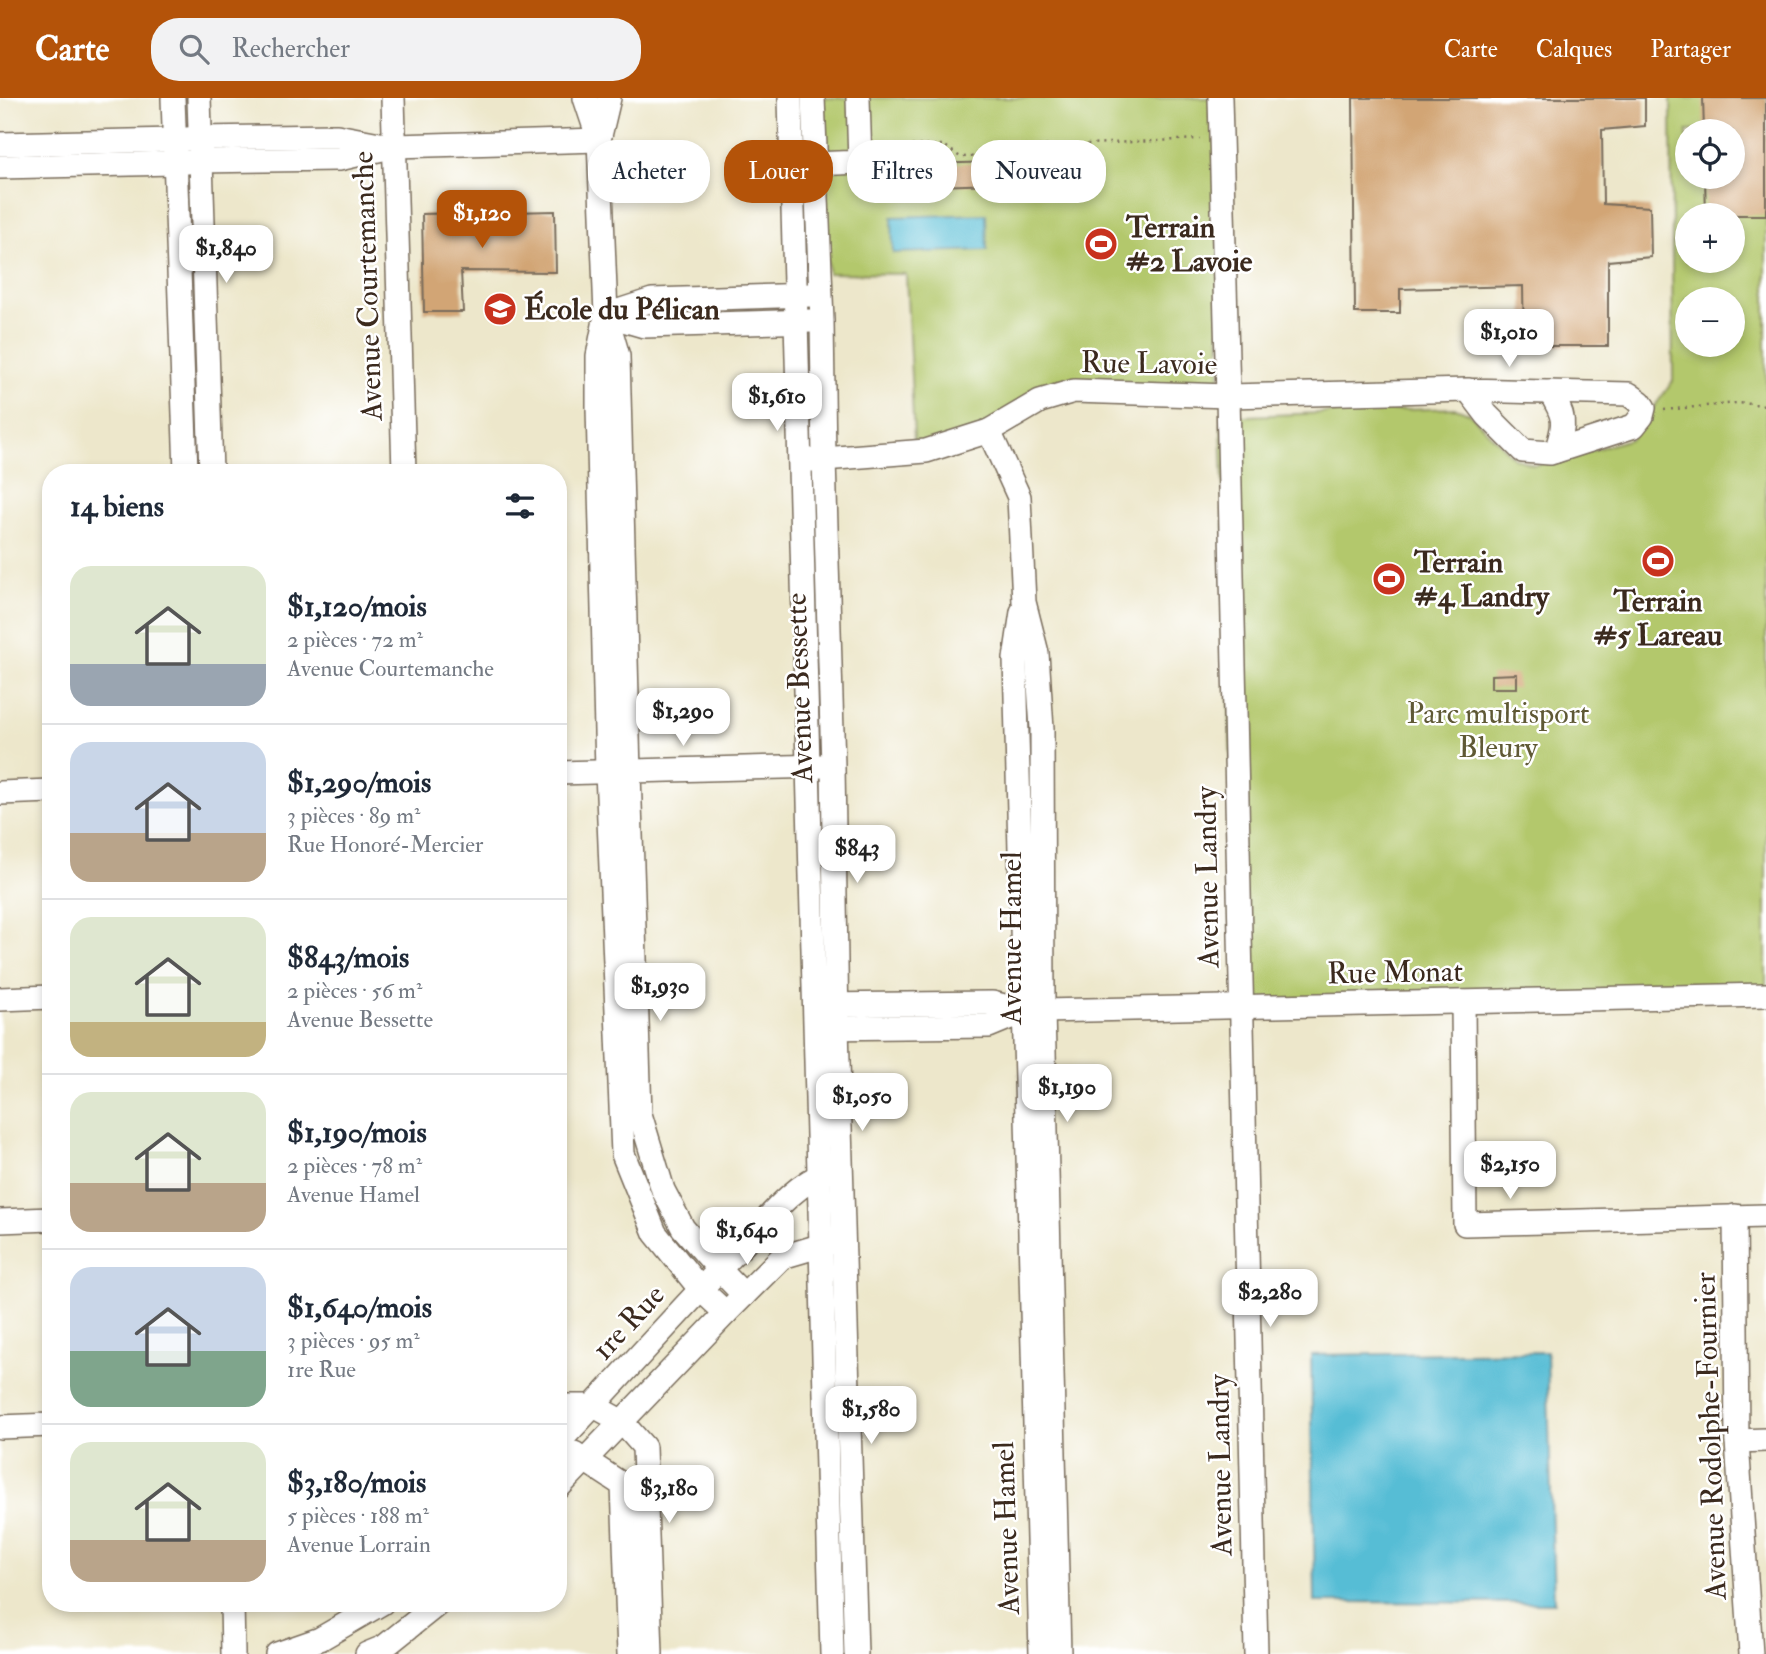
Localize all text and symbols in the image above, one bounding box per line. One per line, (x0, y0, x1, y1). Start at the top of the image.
search box (151, 18, 641, 81)
text: Carte (35, 29, 109, 70)
icon: search (175, 30, 213, 68)
text: Rechercher (231, 33, 350, 65)
text: Carte (1444, 34, 1498, 65)
text: Calques (1536, 34, 1612, 65)
text: Partager (1650, 34, 1731, 65)
map controls (1675, 119, 1745, 357)
button: locate (1675, 119, 1745, 189)
chip: Acheter (588, 140, 710, 203)
chip: Louer (724, 140, 833, 203)
chip: Filtres (847, 140, 957, 203)
chip: Nouveau (971, 140, 1106, 203)
street label: Avenue Courtemanche (344, 150, 391, 423)
pin: $1,120 (425, 190, 539, 250)
text: $1,120 (453, 198, 511, 227)
button: + (1675, 203, 1745, 273)
place label: Terrain #2 Lavoie (1125, 209, 1253, 280)
sports icon: Terrain #2 Lavoie (1082, 225, 1120, 263)
pin: $1,840 (169, 226, 283, 285)
text: $1,840 (195, 233, 257, 262)
button: − (1675, 287, 1745, 357)
school or university icon: École du Pélican (481, 290, 519, 328)
place label: École du Pélican (524, 290, 720, 328)
pin: $1,010 (1452, 310, 1566, 369)
text: $1,010 (1480, 317, 1538, 346)
street label: Rue Lavoie (1080, 344, 1218, 383)
pin: $1,610 (720, 374, 834, 433)
text: $1,610 (748, 381, 806, 410)
icon: filters (501, 487, 539, 525)
text: 14 biens (70, 488, 164, 525)
sports icon: Terrain #5 Lareau (1639, 542, 1677, 580)
place label: Terrain #4 Landry (1413, 544, 1551, 615)
sports icon: Terrain #4 Landry (1370, 560, 1408, 598)
place label: Terrain #5 Lareau (1594, 583, 1723, 654)
text: $1,120/mois (287, 588, 427, 625)
street label: Avenue Bessette (778, 592, 821, 785)
icon: home (126, 594, 210, 678)
text: 2 pièces · 72 m² (287, 625, 423, 654)
text: Avenue Courtemanche (287, 654, 494, 683)
pin: $1,290 (626, 688, 740, 748)
park label: Parc multisport Bleury (1406, 695, 1590, 766)
text: $1,290 (652, 696, 714, 725)
text: $1,290/mois (287, 764, 431, 801)
icon: home (126, 770, 210, 854)
street label: Avenue Landry (1187, 785, 1228, 969)
text: 3 pièces · 89 m² (287, 801, 421, 830)
pin: $843 (816, 826, 898, 885)
text: Rue Honoré-Mercier (287, 830, 483, 859)
text: $843 (834, 833, 880, 862)
street label: Avenue Hamel (993, 851, 1030, 1026)
text: $843/mois (287, 939, 409, 976)
icon: home (126, 945, 210, 1029)
street label: Rue Monat (1327, 953, 1464, 992)
pin: $1,930 (603, 964, 717, 1023)
text: $1,930 (630, 971, 690, 1000)
text: 2 pièces · 56 m² (287, 976, 422, 1005)
text: Avenue Bessette (287, 1005, 433, 1034)
pin: $1,190 (1010, 1065, 1124, 1124)
text: $1,190 (1038, 1072, 1096, 1101)
pin: $1,050 (805, 1074, 919, 1133)
text: $1,050 (832, 1081, 892, 1110)
text: $1,190/mois (287, 1114, 427, 1151)
icon: home (126, 1120, 210, 1204)
pin: $2,150 (1453, 1142, 1567, 1201)
text: $2,150 (1480, 1149, 1540, 1178)
text: 2 pièces · 78 m² (287, 1151, 422, 1180)
text: Avenue Hamel (287, 1180, 420, 1209)
pin: $1,640 (690, 1208, 804, 1267)
text: $1,640 (716, 1215, 778, 1244)
pin: $2,280 (1213, 1270, 1327, 1329)
street label: Avenue Rodolphe-Fournier (1686, 1272, 1735, 1601)
street label: 1re Rue (584, 1277, 673, 1368)
text: $2,280 (1238, 1277, 1302, 1306)
text: $1,640/mois (287, 1289, 432, 1326)
icon: home (126, 1295, 210, 1379)
text: 3 pièces · 95 m² (287, 1326, 420, 1355)
text: 1re Rue (287, 1355, 356, 1384)
street label: Avenue Landry (1200, 1373, 1241, 1557)
pin: $1,580 (814, 1386, 928, 1446)
text: $1,580 (841, 1394, 901, 1423)
street label: Avenue Hamel (985, 1440, 1028, 1616)
text: $3,180/mois (287, 1464, 426, 1501)
pin: $3,180 (612, 1466, 726, 1525)
icon: home (126, 1470, 210, 1554)
text: $3,180 (640, 1473, 698, 1502)
text: 5 pièces · 188 m² (287, 1501, 429, 1530)
text: Avenue Lorrain (287, 1530, 431, 1559)

